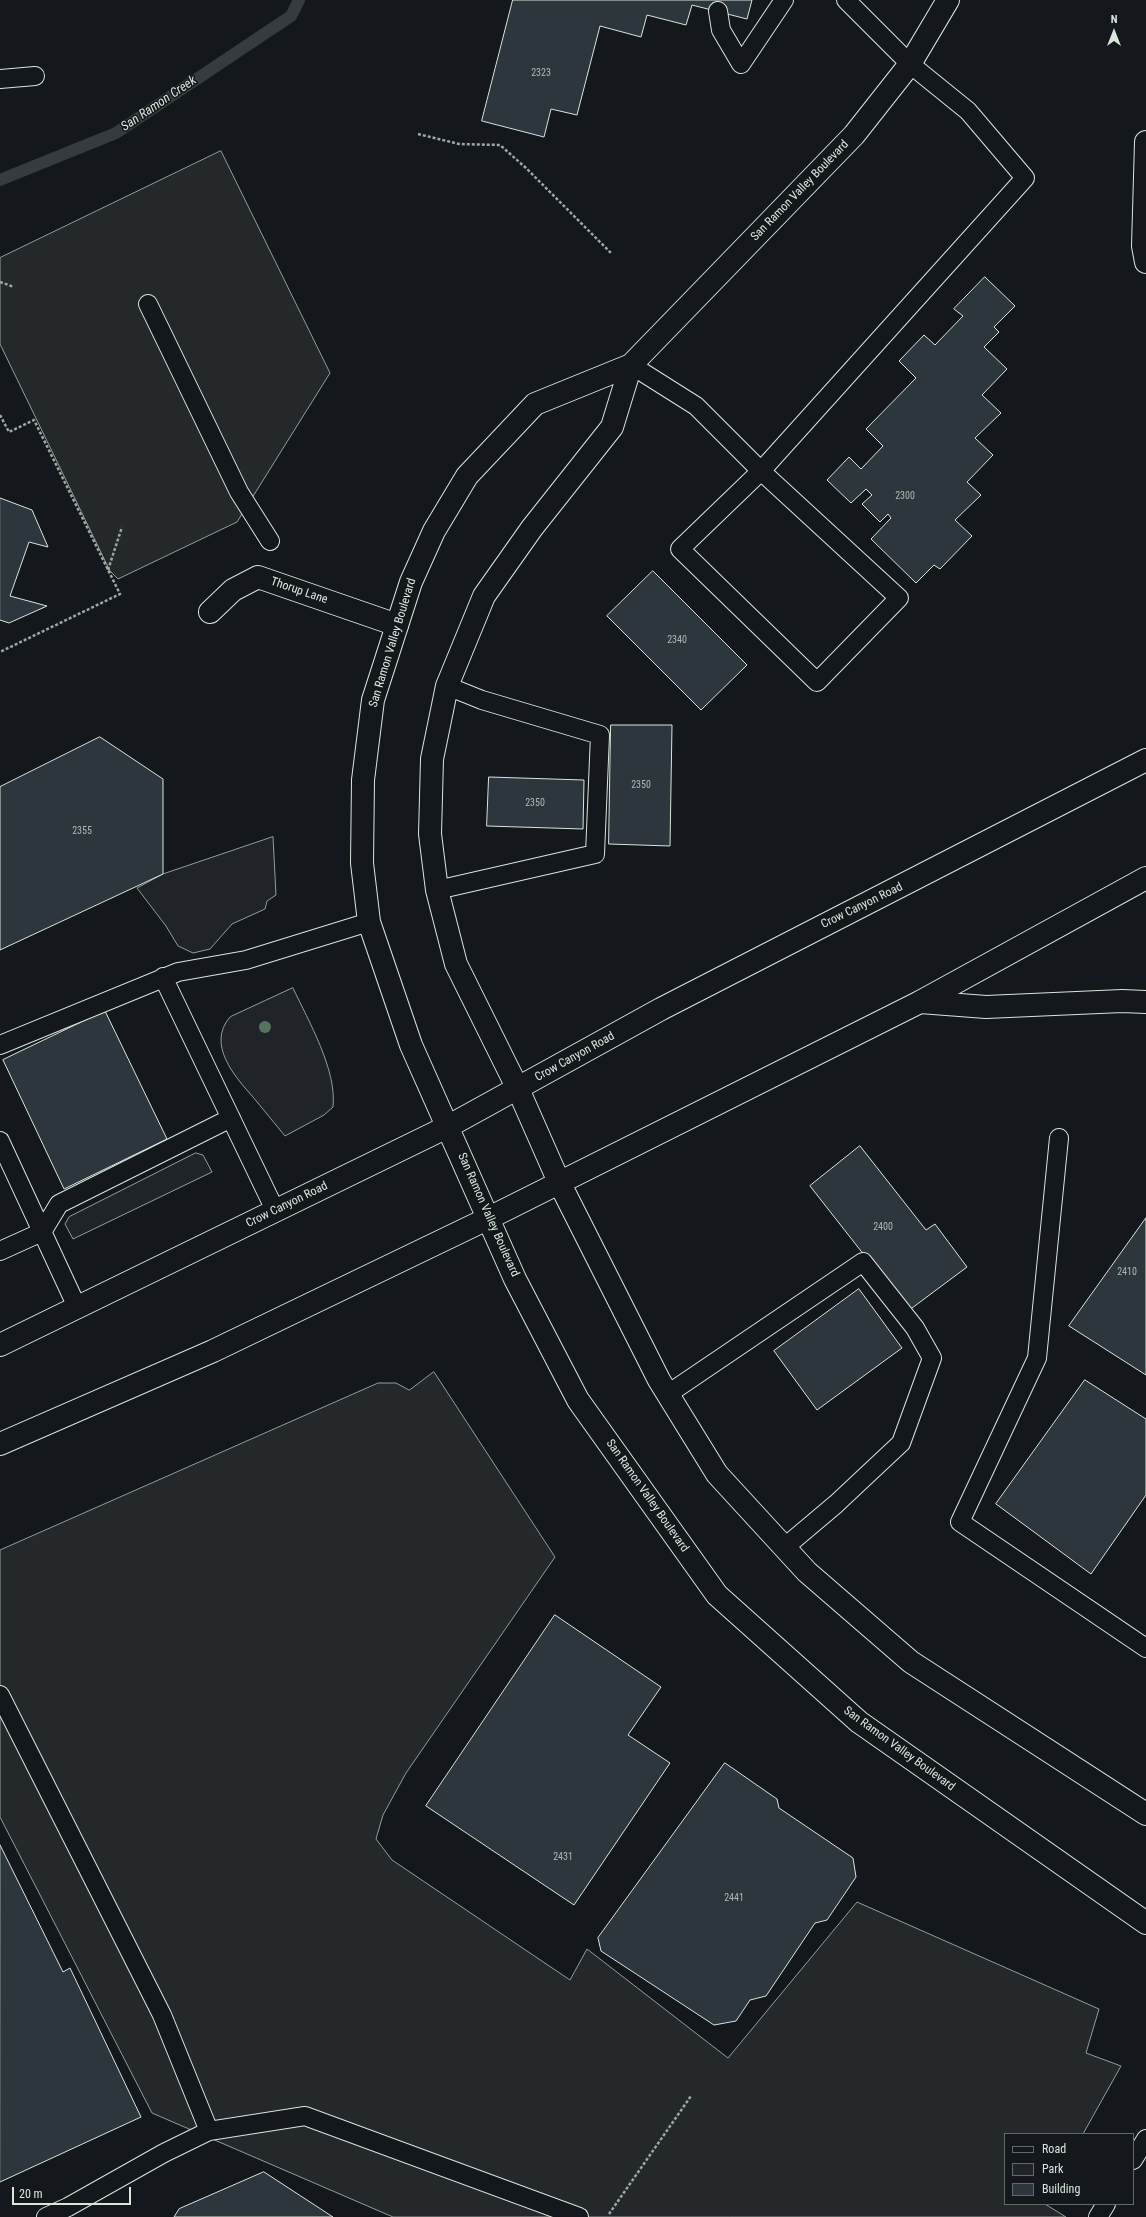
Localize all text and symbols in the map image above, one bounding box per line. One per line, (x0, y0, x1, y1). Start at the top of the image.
north arrow (1094, 12, 1134, 52)
text: N (1111, 13, 1117, 26)
house number: 2323 (531, 67, 551, 79)
water label: San Ramon Creek (118, 73, 200, 135)
street label: San Ramon Valley Boulevard (748, 138, 852, 244)
house number: 2300 (895, 490, 915, 502)
street label: Thorup Lane (269, 575, 329, 607)
street label: San Ramon Valley Boulevard (366, 577, 420, 709)
house number: 2340 (667, 634, 687, 646)
house number: 2350 (631, 779, 651, 791)
house number: 2350 (525, 797, 545, 809)
house number: 2355 (72, 825, 92, 837)
street label: Crow Canyon Road (819, 880, 905, 932)
street label: Crow Canyon Road (533, 1029, 617, 1085)
street label: San Ramon Valley Boulevard (454, 1151, 522, 1279)
street label: Crow Canyon Road (244, 1179, 330, 1231)
house number: 2400 (873, 1221, 893, 1233)
house number: 2410 (1117, 1266, 1137, 1278)
street label: San Ramon Valley Boulevard (603, 1437, 691, 1555)
street label: San Ramon Valley Boulevard (840, 1704, 958, 1794)
house number: 2431 (553, 1851, 573, 1863)
house number: 2441 (724, 1892, 744, 1904)
legend (1004, 2133, 1134, 2205)
text: Road (1042, 2142, 1066, 2156)
text: Park (1042, 2162, 1063, 2176)
scale bar (14, 2179, 133, 2205)
text: Building (1042, 2182, 1080, 2196)
text: 20 m (19, 2187, 43, 2201)

